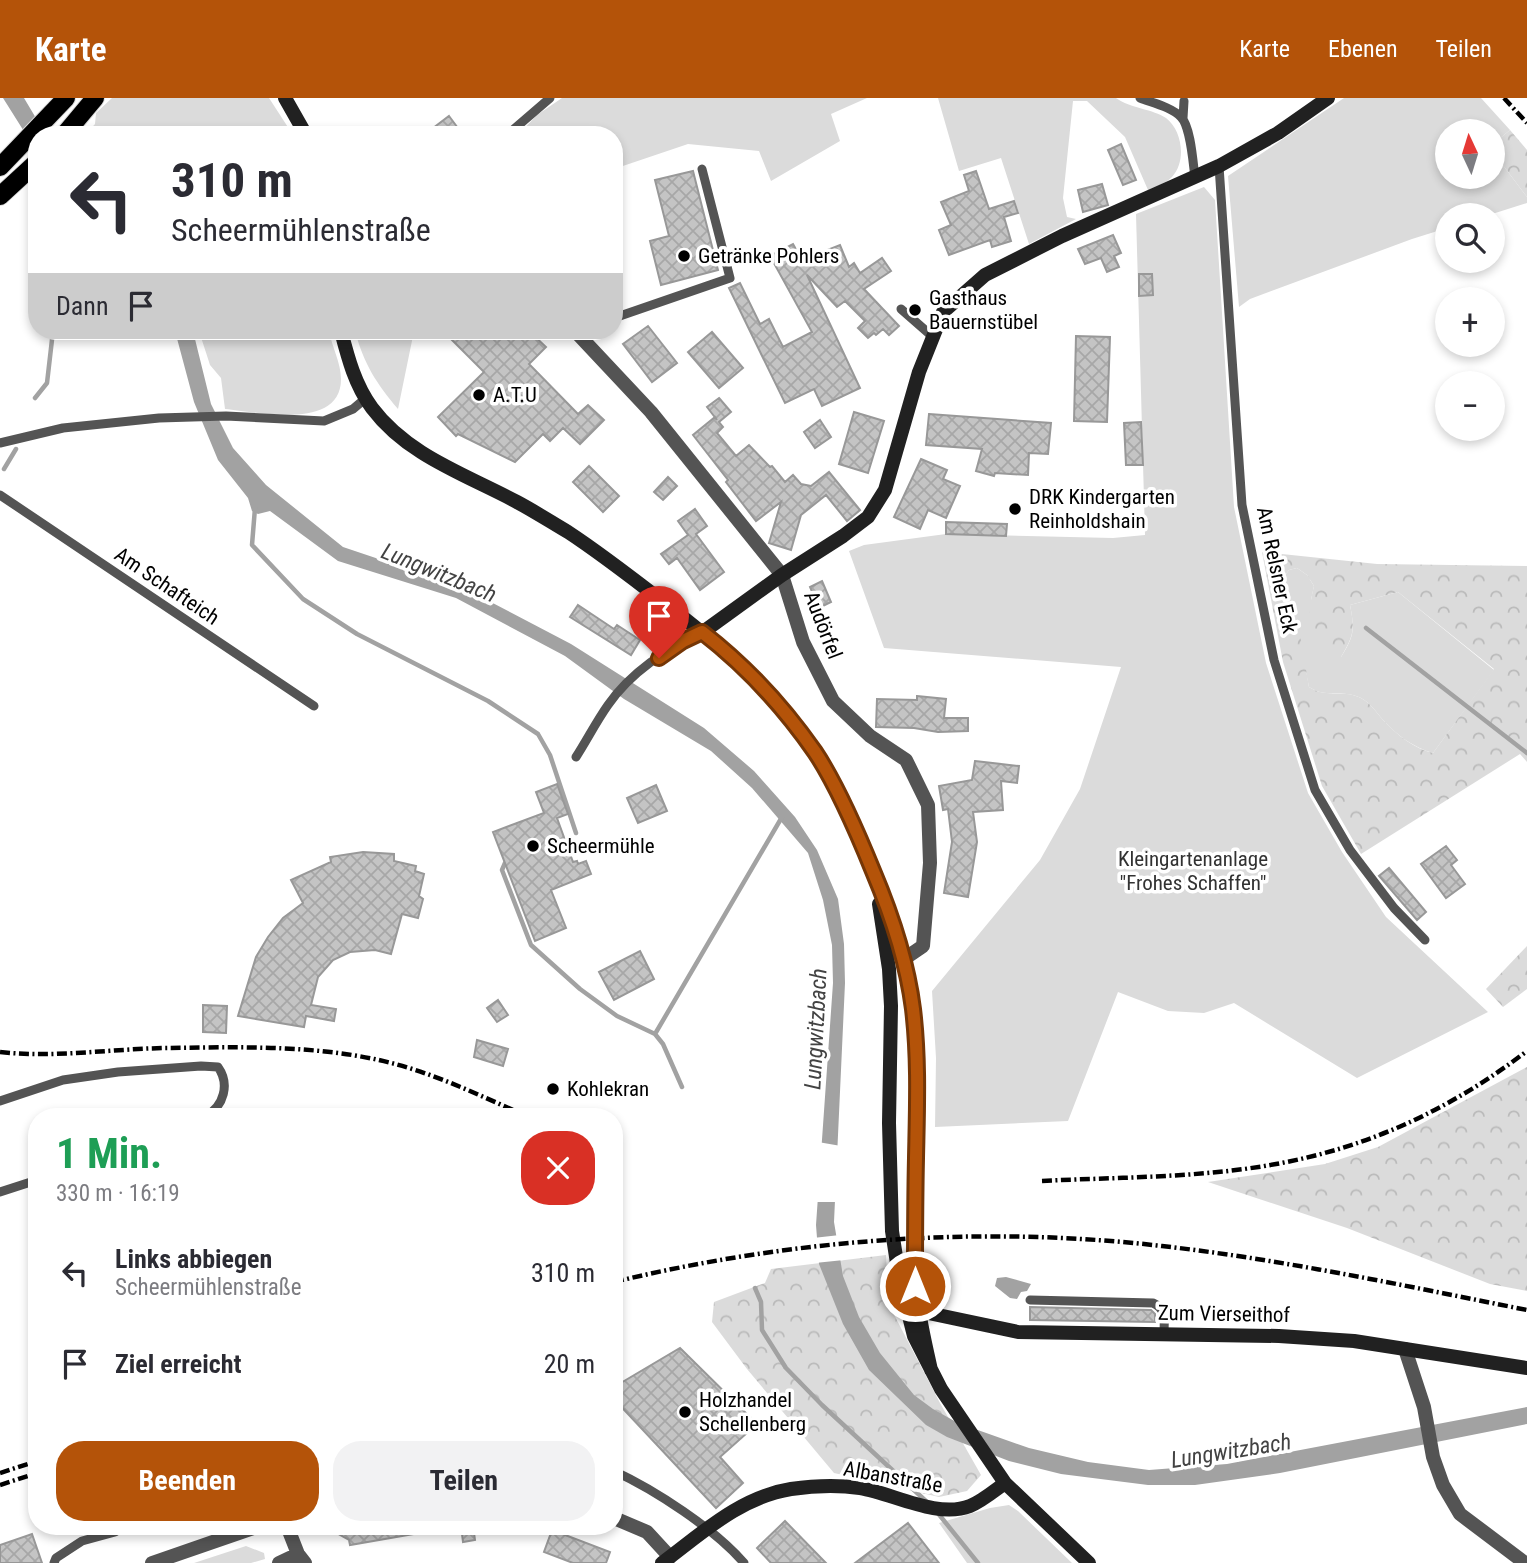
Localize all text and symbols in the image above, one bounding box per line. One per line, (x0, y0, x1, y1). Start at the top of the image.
text: Karte (35, 30, 106, 69)
text: Karte (1239, 35, 1290, 63)
text: Ebenen (1328, 35, 1398, 63)
text: Teilen (1436, 35, 1492, 63)
north arrow (1435, 119, 1505, 189)
map controls (1435, 119, 1505, 441)
text: 310 m (171, 152, 293, 209)
icon: left (56, 154, 147, 245)
button: search (1435, 203, 1505, 273)
text: Scheermühlenstraße (171, 211, 431, 249)
place label: Getränke Pohlers (698, 244, 839, 268)
marker: Getränke Pohlers (676, 248, 692, 264)
place label: Gasthaus Bauernstübel (929, 286, 1038, 334)
icon: arrive (122, 287, 160, 325)
button: + (1435, 287, 1505, 357)
text: Dann (56, 291, 108, 321)
marker: Gasthaus Bauernstübel (907, 302, 923, 318)
button: − (1435, 371, 1505, 441)
place label: A.T.U (493, 383, 537, 407)
marker: A.T.U (471, 387, 487, 403)
place label: DRK Kindergarten Reinholdshain (1029, 485, 1175, 533)
marker: DRK Kindergarten Reinholdshain (1007, 501, 1023, 517)
street label: Am Relsner Eck (1252, 505, 1302, 636)
water label: Lungwitzbach (378, 538, 500, 608)
street label: Am Schafteich (110, 542, 224, 630)
pin (629, 586, 689, 658)
street label: Audörfel (799, 588, 847, 662)
icon: arrive (640, 597, 678, 635)
place label: Scheermühle (547, 834, 655, 858)
marker: Scheermühle (525, 838, 541, 854)
park label: Kleingartenanlage "Frohes Schaffen" (1118, 847, 1268, 895)
water label: Lungwitzbach (799, 968, 833, 1090)
place label: Kohlekran (567, 1077, 649, 1101)
marker: Kohlekran (545, 1081, 561, 1097)
text: 1 Min. (56, 1129, 162, 1178)
button: close (521, 1131, 595, 1205)
text: 330 m · 16:19 (56, 1180, 180, 1207)
text: Links abbiegen (115, 1244, 272, 1274)
position arrow (878, 1249, 952, 1323)
icon: left (56, 1254, 94, 1292)
text: 310 m (531, 1258, 595, 1288)
text: Scheermühlenstraße (115, 1274, 302, 1301)
street label: Zum Vierseithof (1158, 1301, 1291, 1327)
icon: arrive (56, 1345, 94, 1383)
text: Ziel erreicht (115, 1349, 241, 1379)
text: 20 m (544, 1349, 595, 1379)
place label: Holzhandel Schellenberg (699, 1388, 806, 1436)
marker: Holzhandel Schellenberg (677, 1404, 693, 1420)
water label: Lungwitzbach (1169, 1428, 1293, 1474)
button: Beenden (56, 1441, 319, 1521)
button: Teilen (333, 1441, 595, 1521)
street label: Albanstraße (842, 1456, 945, 1498)

